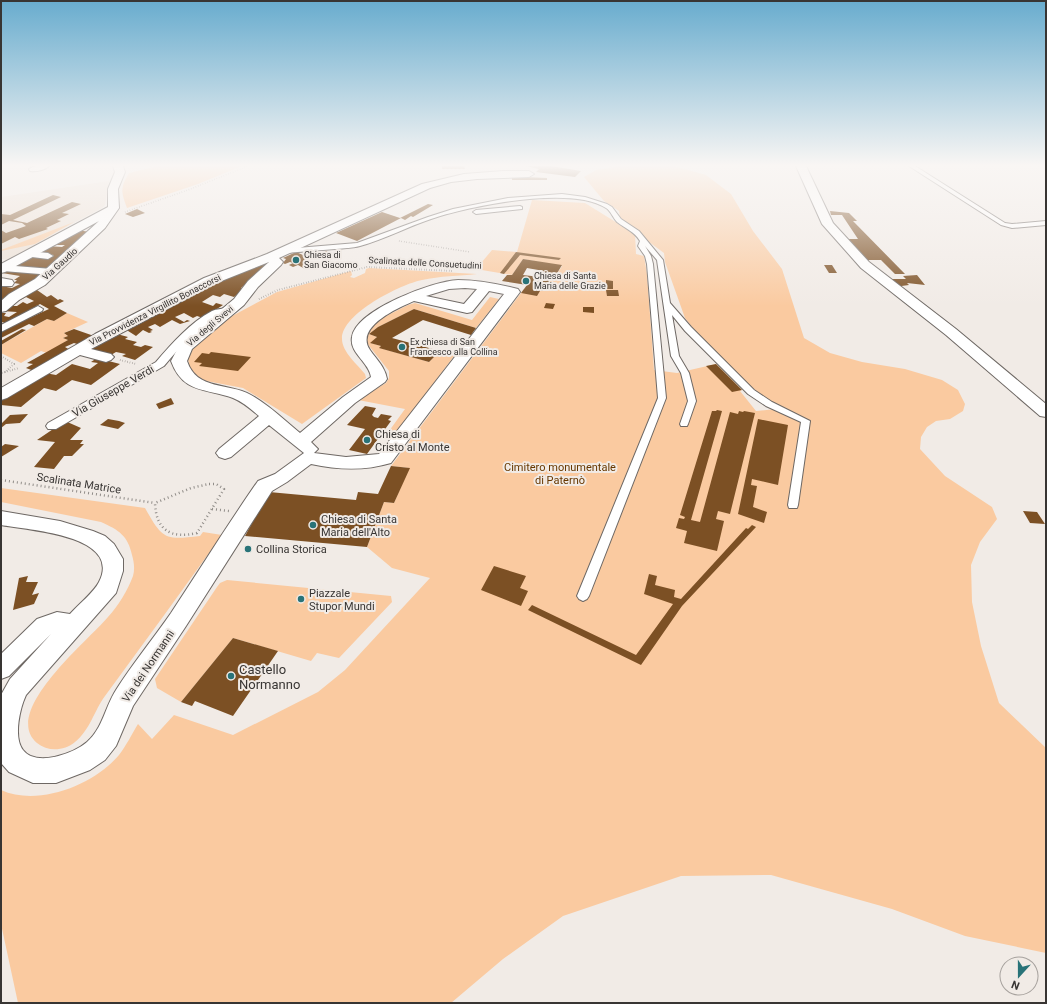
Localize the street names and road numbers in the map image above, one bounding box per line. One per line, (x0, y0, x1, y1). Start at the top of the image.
street label: Via Gaudio (41, 246, 79, 282)
street label: Scalinata delle Consuetudini (368, 255, 482, 271)
street label: Via Provvidenza Virgillito Bonaccorsi (88, 272, 222, 348)
street label: Via degli Svevi (185, 304, 235, 348)
street label: Via Giuseppe Verdi (70, 363, 156, 420)
street label: Scalinata Matrice (36, 470, 122, 497)
street label: Via dei Normanni (120, 628, 177, 705)

